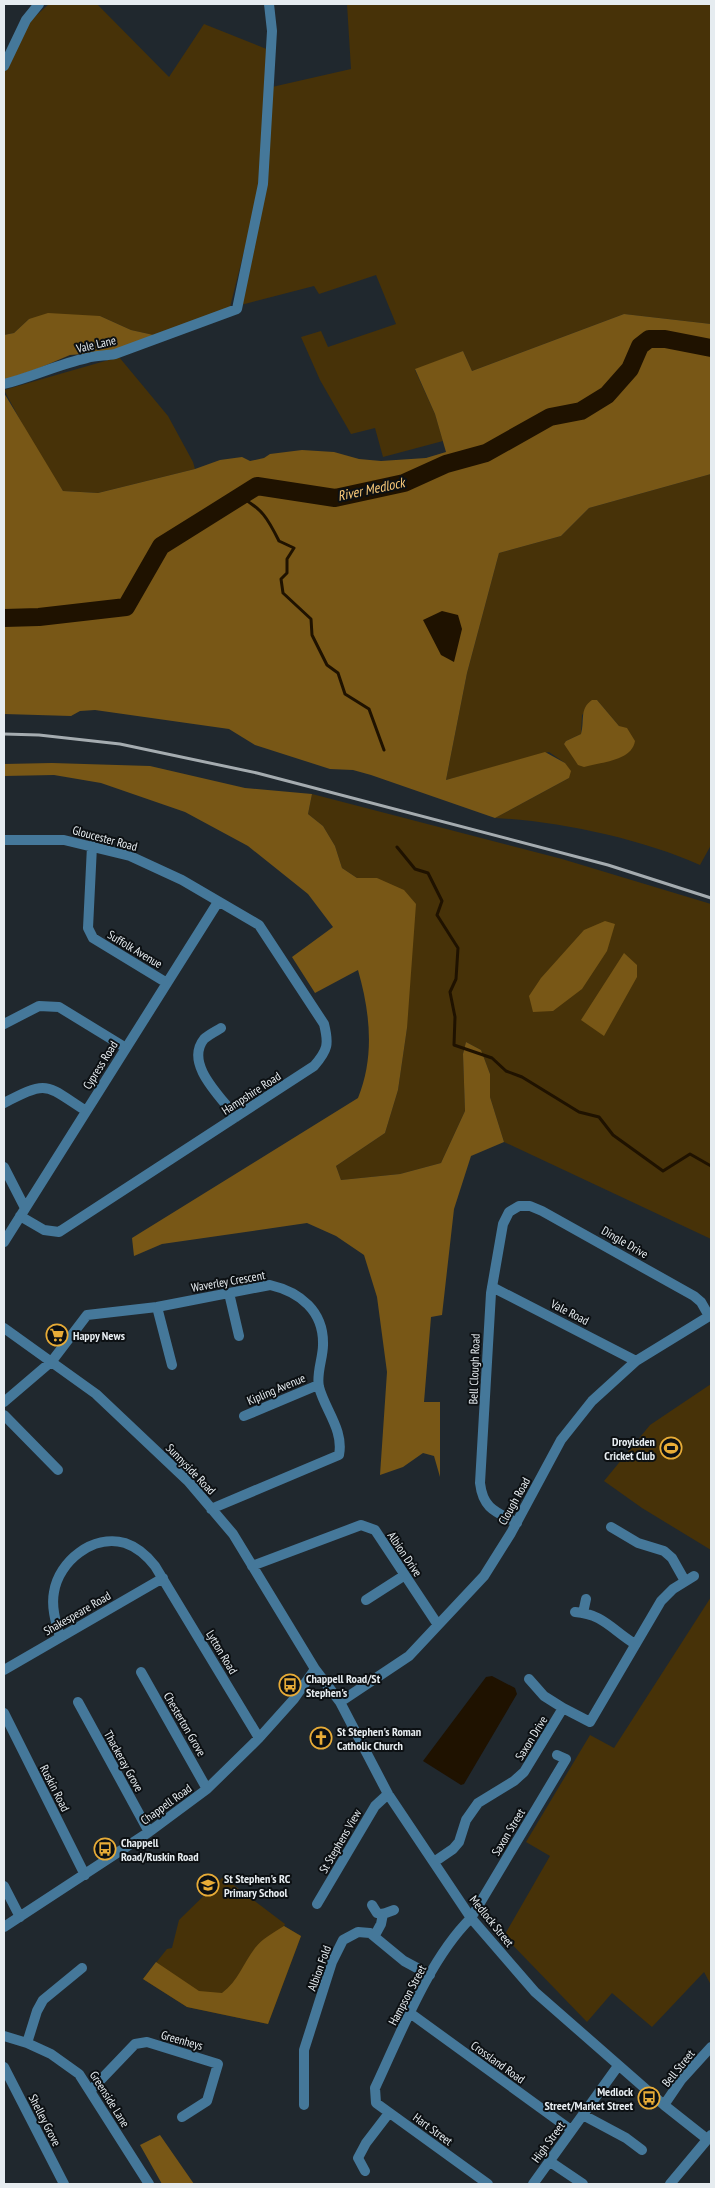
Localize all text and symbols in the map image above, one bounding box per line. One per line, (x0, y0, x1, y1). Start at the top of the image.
street label: Vale Lane (74, 332, 117, 356)
water label: River Medlock (336, 473, 408, 505)
street label: Gloucester Road (71, 822, 139, 854)
street label: Suffolk Avenue (105, 927, 165, 971)
street label: Cypress Road (79, 1038, 121, 1092)
street label: Hampshire Road (219, 1068, 283, 1118)
street label: Dingle Drive (599, 1223, 651, 1261)
street label: Waverley Crescent (190, 1267, 267, 1295)
street label: Vale Road (548, 1296, 592, 1328)
supermarket icon: Happy News (45, 1323, 69, 1347)
place label: Happy News (73, 1328, 125, 1343)
street label: Bell Clough Road (465, 1333, 483, 1405)
street label: Kipling Avenue (244, 1370, 308, 1408)
place label: Droylsden Cricket Club (604, 1434, 656, 1463)
sports icon: Droylsden Cricket Club (659, 1436, 683, 1460)
street label: Sunnyside Road (163, 1440, 219, 1498)
street label: Clough Road (495, 1475, 533, 1527)
street label: Albion Drive (384, 1529, 426, 1579)
street label: Shakespeare Road (41, 1588, 113, 1638)
street label: Lytton Road (203, 1627, 241, 1677)
place label: Chappell Road/St Stephen's (306, 1671, 381, 1700)
bus stop icon: Chappell Road/St Stephen's (278, 1673, 302, 1697)
street label: Chesterton Grove (161, 1689, 209, 1759)
street label: Saxon Drive (512, 1713, 550, 1763)
place label: St Stephen's Roman Catholic Church (337, 1724, 421, 1753)
church icon: St Stephen's Roman Catholic Church (309, 1726, 333, 1750)
street label: Thackeray Grove (101, 1728, 147, 1794)
street label: Ruskin Road (37, 1762, 73, 1814)
street label: Chappell Road (137, 1780, 195, 1828)
street label: Saxon Street (488, 1805, 528, 1858)
street label: St Stephens View (316, 1806, 365, 1876)
place label: Chappell Road/Ruskin Road (121, 1835, 199, 1864)
bus stop icon: Chappell Road/Ruskin Road (93, 1837, 117, 1861)
place label: St Stephen's RC Primary School (224, 1871, 291, 1900)
school or university icon: St Stephen's RC Primary School (196, 1873, 220, 1897)
street label: Medlock Street (467, 1892, 518, 1950)
street label: Albion Fold (304, 1943, 334, 1993)
street label: Hampson Street (385, 1962, 429, 2028)
street label: Greenheys (159, 2027, 205, 2053)
street label: Crossland Road (468, 2037, 528, 2087)
street label: Bell Street (658, 2046, 698, 2090)
street label: Greenside Lane (87, 2068, 133, 2130)
place label: Medlock Street/Market Street (544, 2084, 634, 2113)
bus stop icon: Medlock Street/Market Street (637, 2086, 661, 2110)
street label: Shelley Grove (26, 2092, 64, 2149)
street label: Hart Street (410, 2110, 456, 2149)
street label: High Street (528, 2118, 568, 2165)

